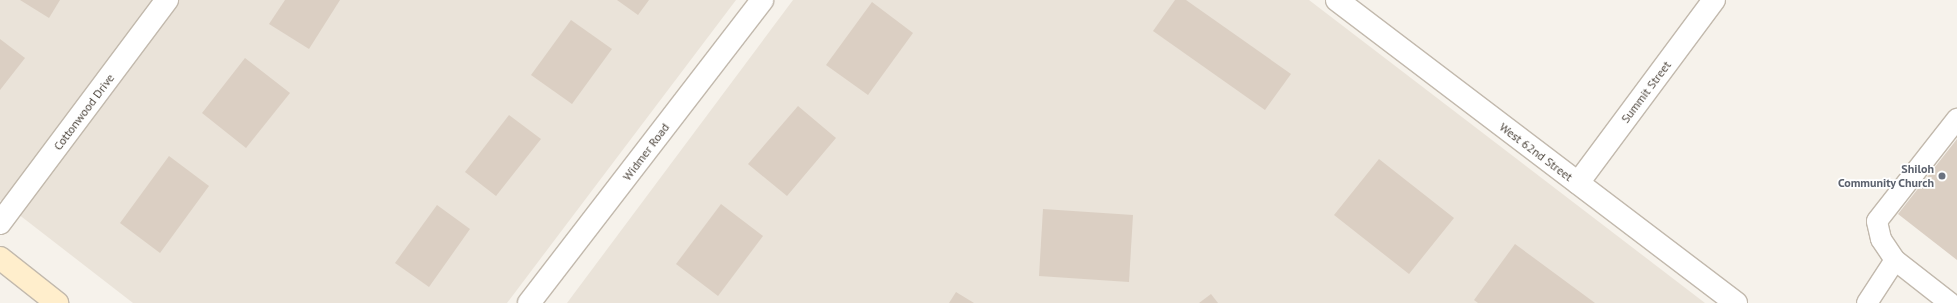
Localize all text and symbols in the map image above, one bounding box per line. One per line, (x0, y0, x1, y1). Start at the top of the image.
street label: Summit Street (1618, 58, 1674, 126)
street label: Cottonwood Drive (51, 71, 117, 153)
street label: Widmer Road (620, 120, 672, 184)
street label: West 62nd Street (1497, 120, 1575, 184)
place label: Shiloh Community Church (1837, 162, 1934, 190)
marker: Shiloh Community Church (1937, 171, 1947, 181)

